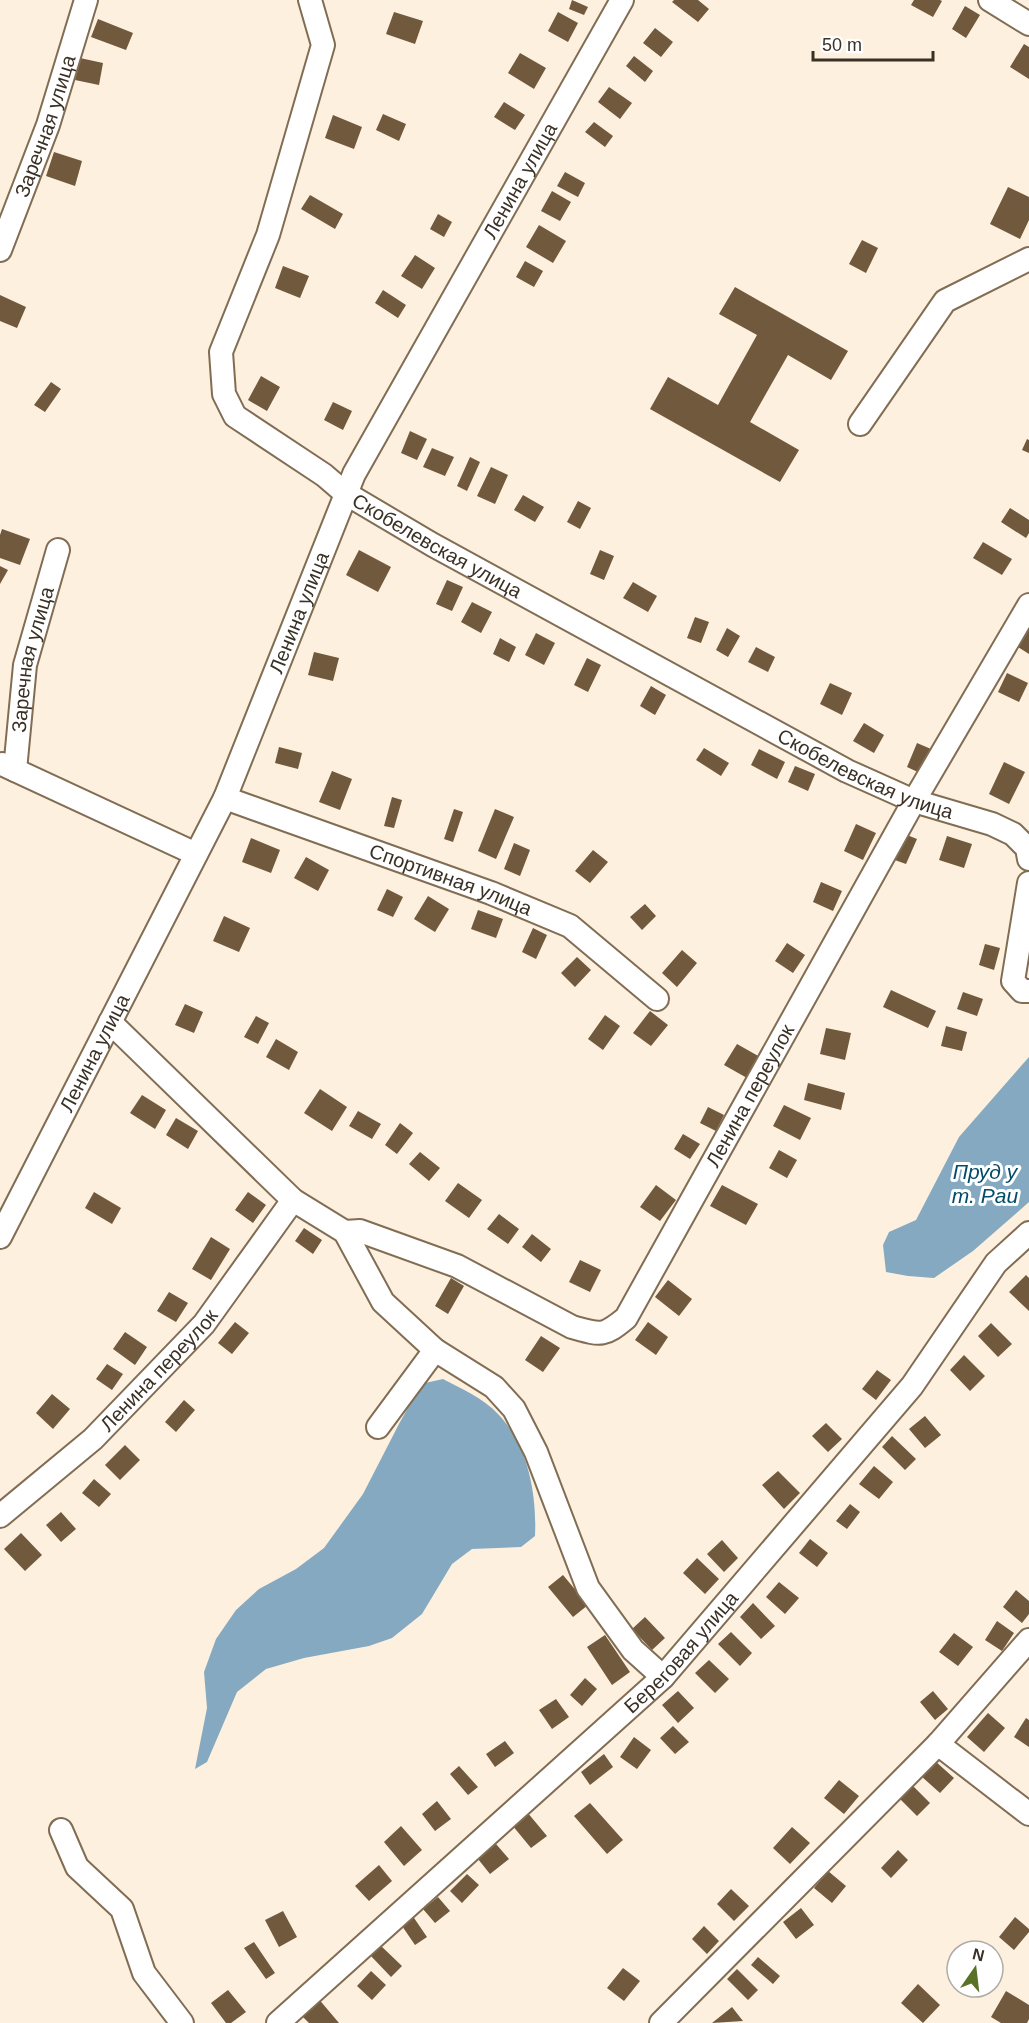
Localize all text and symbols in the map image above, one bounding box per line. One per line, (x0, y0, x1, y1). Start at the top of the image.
scale bar (813, 24, 933, 62)
text: 50 m (822, 35, 862, 55)
street label: Заречная улица (10, 52, 80, 200)
street label: Ленина улица (478, 118, 562, 242)
street label: Скобелевская улица (348, 489, 526, 603)
street label: Ленина улица (265, 548, 333, 677)
street label: Заречная улица (8, 583, 58, 734)
street label: Скобелевская улица (774, 724, 957, 823)
street label: Спортивная улица (366, 839, 536, 920)
street label: Ленина улица (55, 989, 134, 1115)
street label: Ленина переулок (701, 1020, 798, 1171)
water label: Пруд у т. Раи (952, 1160, 1019, 1207)
street label: Ленина переулок (96, 1305, 222, 1435)
street label: Береговая улица (620, 1586, 743, 1717)
north arrow (945, 1939, 1005, 1999)
text: N (971, 1945, 986, 1965)

